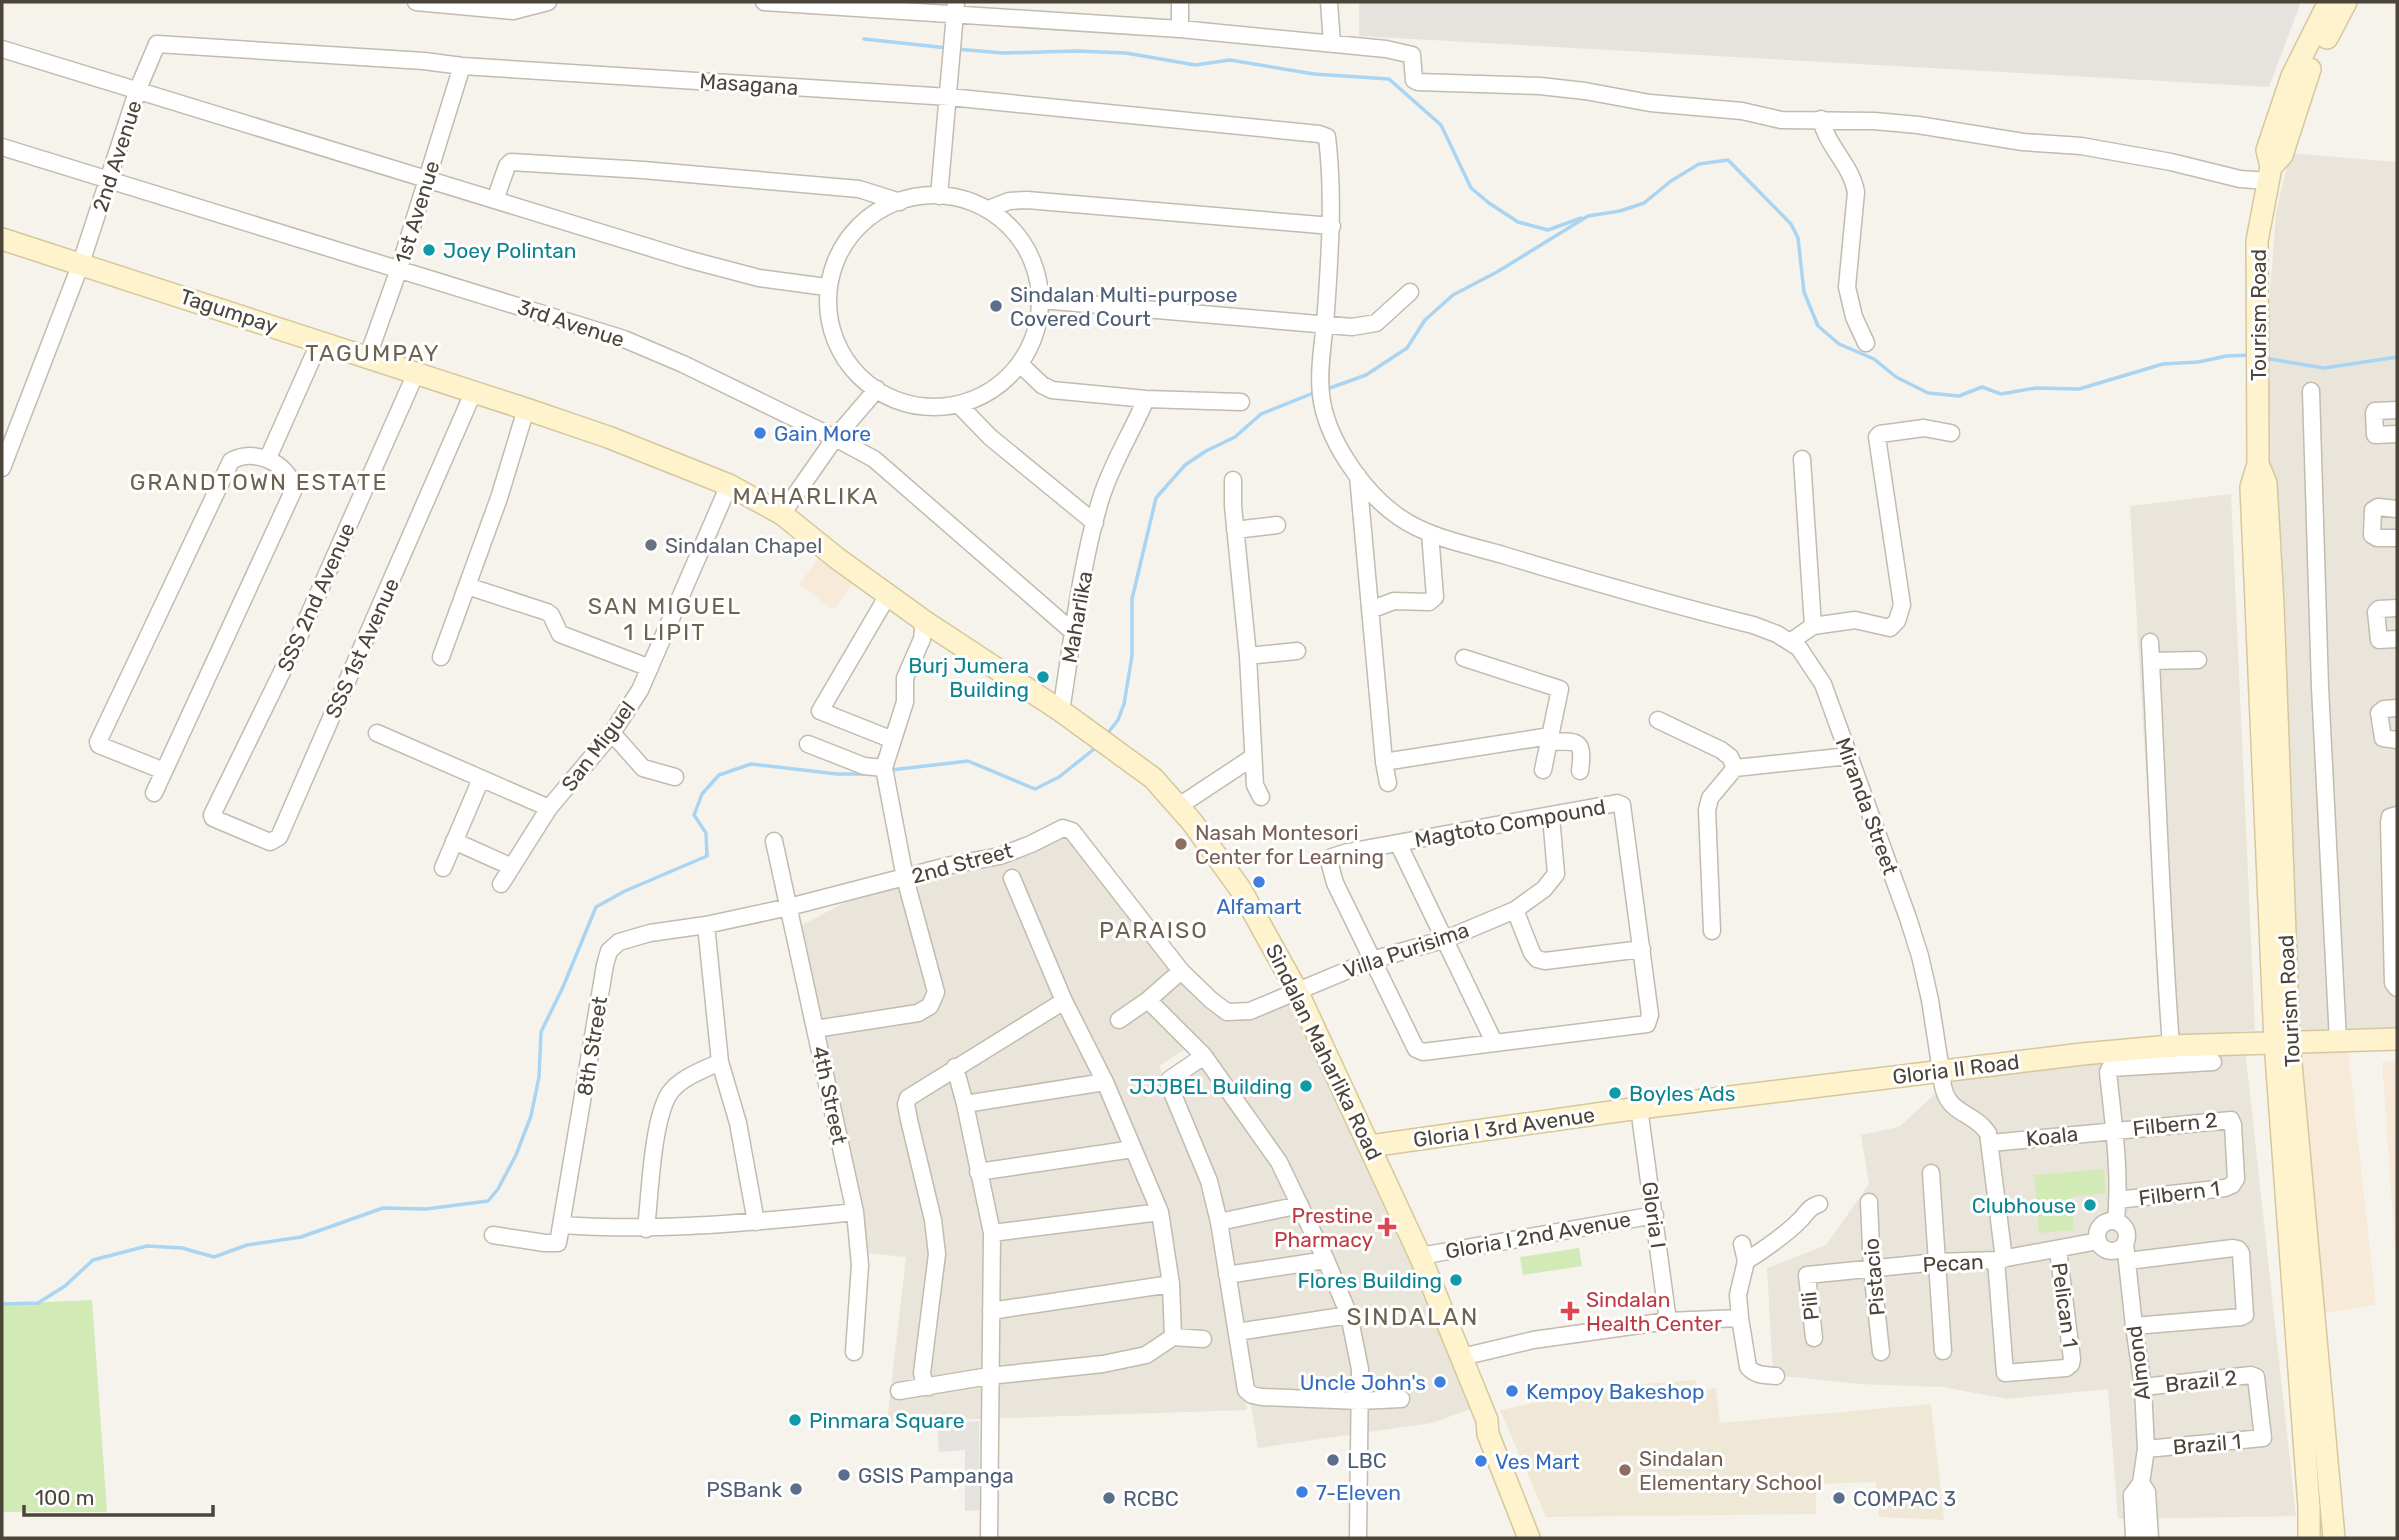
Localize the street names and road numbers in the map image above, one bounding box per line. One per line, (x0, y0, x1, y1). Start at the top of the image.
street label: Masagana (699, 68, 799, 100)
street label: 2nd Avenue (87, 97, 147, 215)
street label: 1st Avenue (390, 158, 444, 266)
street label: Tourism Road (2246, 249, 2271, 381)
street label: Tagumpay (177, 283, 281, 339)
street label: 3rd Avenue (514, 294, 628, 352)
street label: SSS 2nd Avenue (272, 519, 360, 675)
street label: Maharlika (1057, 569, 1097, 665)
street label: SSS 1st Avenue (320, 574, 404, 722)
street label: San Miguel (556, 696, 640, 796)
street label: Miranda Street (1831, 734, 1903, 878)
street label: Magtoto Compound (1413, 794, 1607, 852)
street label: 2nd Street (909, 838, 1015, 888)
street label: Villa Purisima (1340, 917, 1472, 983)
street label: Tourism Road (2273, 934, 2305, 1068)
street label: Sindalan Maharlika Road (1261, 940, 1387, 1164)
street label: 8th Street (572, 995, 612, 1097)
street label: 4th Street (807, 1044, 853, 1146)
street label: Gloria II Road (1891, 1049, 2021, 1089)
street label: Gloria I 3rd Avenue (1412, 1102, 1596, 1152)
street label: Filbern 2 (2131, 1107, 2219, 1141)
street label: Koala (2025, 1121, 2079, 1151)
street label: Filbern 1 (2137, 1176, 2221, 1210)
street label: Gloria I (1637, 1180, 1671, 1250)
street label: Gloria I 2nd Avenue (1443, 1206, 1633, 1264)
street label: Pistacio (1858, 1237, 1890, 1317)
street label: Pecan (1922, 1249, 1984, 1277)
street label: Pelican 1 (2047, 1261, 2083, 1349)
street label: Pili (1796, 1290, 1824, 1322)
street label: Almond (2121, 1324, 2155, 1402)
street label: Brazil 2 (2164, 1365, 2238, 1397)
street label: Brazil 1 (2172, 1429, 2242, 1459)

